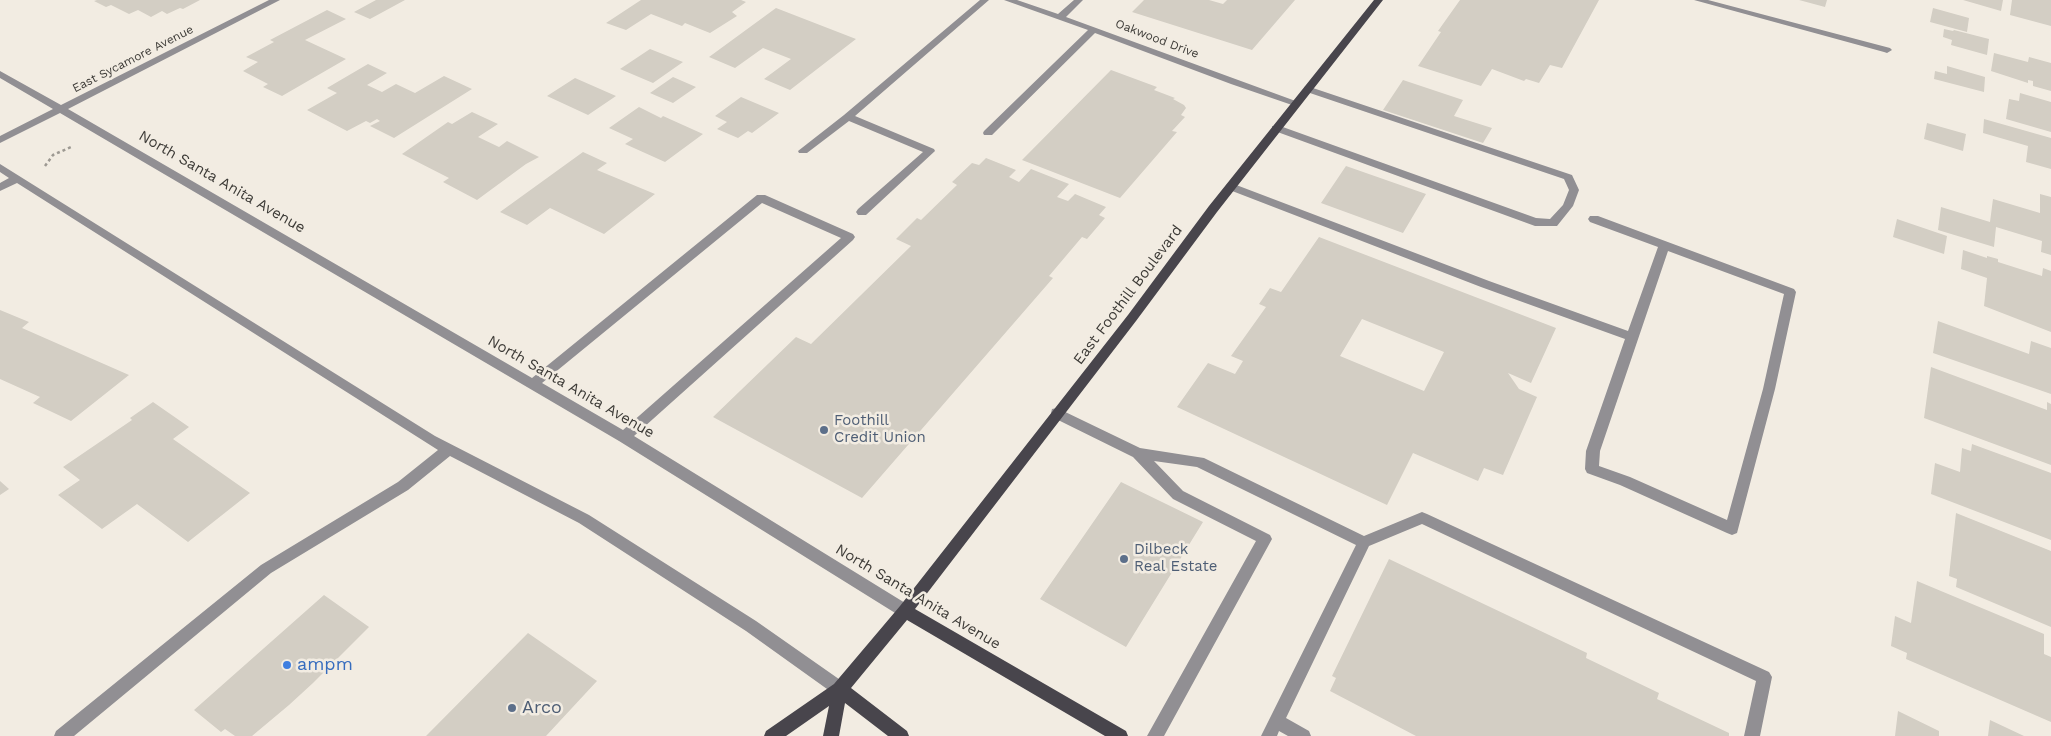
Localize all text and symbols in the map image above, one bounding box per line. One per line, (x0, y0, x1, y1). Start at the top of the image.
street label: Oakwood Drive (1113, 16, 1201, 62)
street label: East Sycamore Avenue (70, 22, 196, 96)
street label: North Santa Anita Avenue (135, 127, 309, 237)
street label: East Foothill Boulevard (1070, 222, 1186, 368)
street label: North Santa Anita Avenue (484, 332, 658, 442)
place label: Foothill Credit Union (834, 412, 926, 447)
marker: Foothill Credit Union (818, 424, 830, 436)
street label: North Santa Anita Avenue (832, 541, 1004, 653)
place label: Dilbeck Real Estate (1134, 541, 1217, 576)
marker: Dilbeck Real Estate (1118, 553, 1130, 565)
place label: ampm (297, 654, 353, 676)
marker: ampm (281, 659, 293, 671)
place label: Arco (522, 697, 562, 719)
marker: Arco (506, 702, 518, 714)

